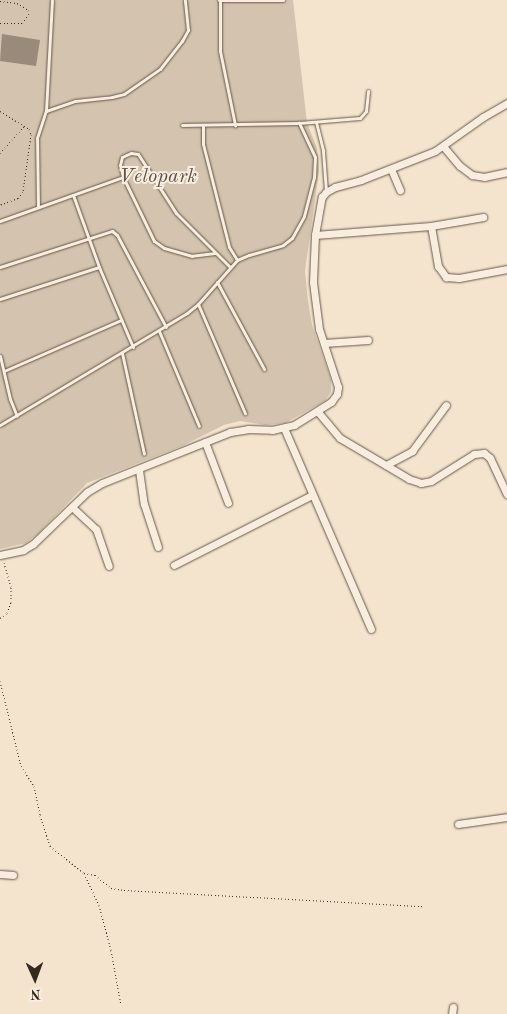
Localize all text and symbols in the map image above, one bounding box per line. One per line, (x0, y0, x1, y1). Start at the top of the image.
park label: Velopark (119, 165, 197, 189)
north arrow (10, 954, 60, 1004)
text: N (30, 987, 41, 1001)

